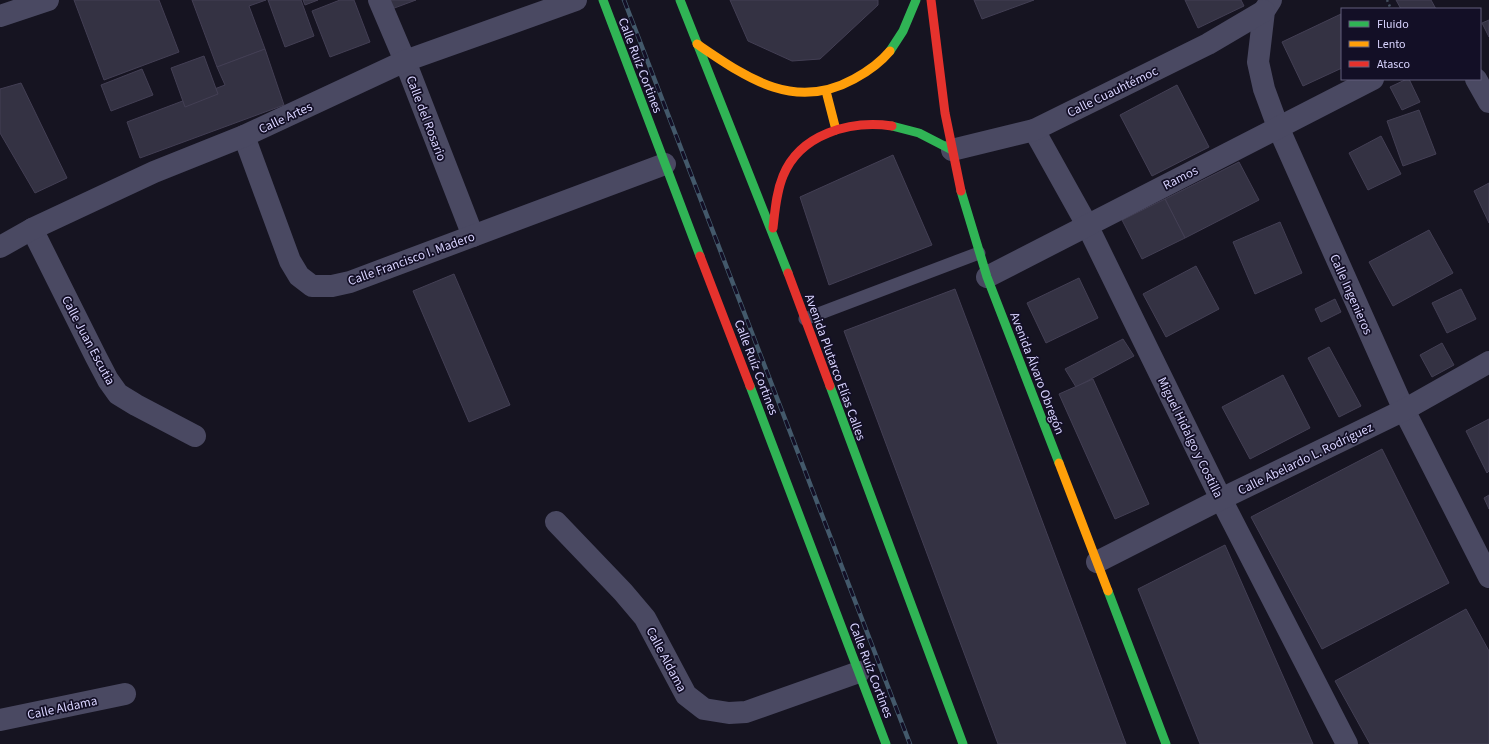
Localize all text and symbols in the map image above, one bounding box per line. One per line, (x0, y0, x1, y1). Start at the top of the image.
legend (1341, 8, 1481, 80)
street label: Calle Ruíz Cortines (614, 15, 667, 116)
text: Fluido (1377, 16, 1409, 33)
text: Lento (1377, 36, 1406, 53)
text: Atasco (1377, 56, 1410, 73)
street label: Calle Cuauhtémoc (1064, 62, 1161, 122)
street label: Calle del Rosario (401, 73, 451, 164)
street label: Calle Artes (256, 97, 316, 138)
street label: Ramos (1160, 161, 1202, 194)
street label: Calle Francisco I. Madero (345, 228, 477, 290)
street label: Calle Ingenieros (1325, 251, 1377, 338)
street label: Avenida Plutarco Elías Calles (800, 292, 870, 444)
street label: Calle Juan Escutia (57, 293, 119, 388)
street label: Avenida Álvaro Obregón (1005, 309, 1069, 437)
street label: Calle Ruíz Cortines (730, 317, 783, 418)
street label: Miguel Hidalgo y Costilla (1153, 374, 1227, 501)
street label: Calle Abelardo L. Rodríguez (1235, 418, 1377, 500)
street label: Calle Ruíz Cortines (845, 620, 898, 721)
street label: Calle Aldama (641, 624, 691, 695)
street label: Calle Aldama (26, 692, 99, 724)

